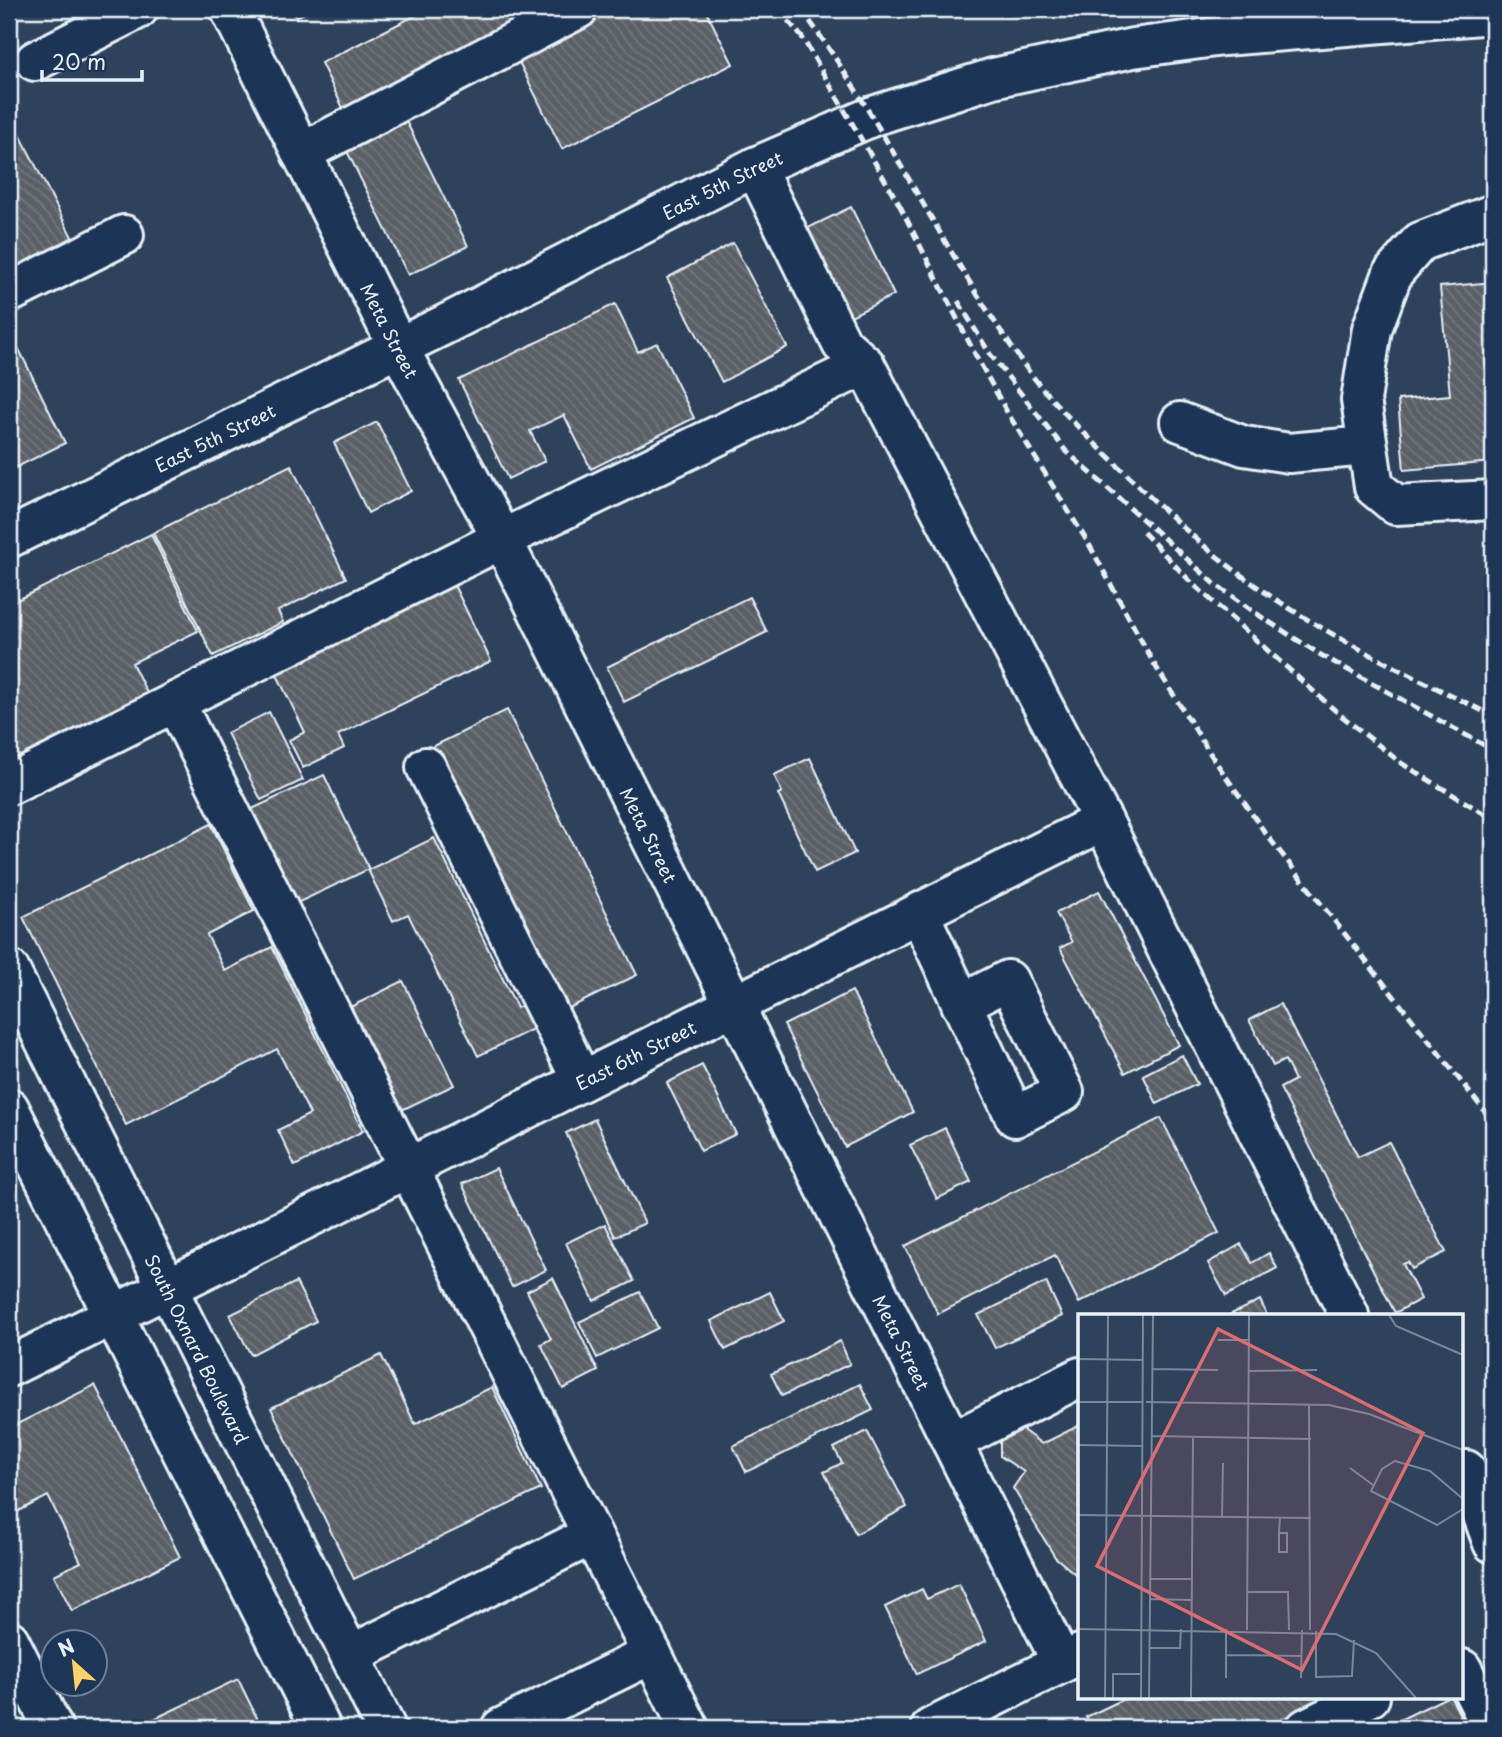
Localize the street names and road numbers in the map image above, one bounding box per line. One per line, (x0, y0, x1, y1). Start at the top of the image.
street label: East 5th Street (657, 143, 786, 226)
street label: Meta Street (355, 278, 426, 383)
street label: East 5th Street (150, 396, 280, 478)
street label: Meta Street (614, 782, 684, 887)
street label: East 6th Street (570, 1013, 700, 1096)
street label: South Oxnard Boulevard (139, 1249, 256, 1448)
street label: Meta Street (867, 1290, 937, 1394)

